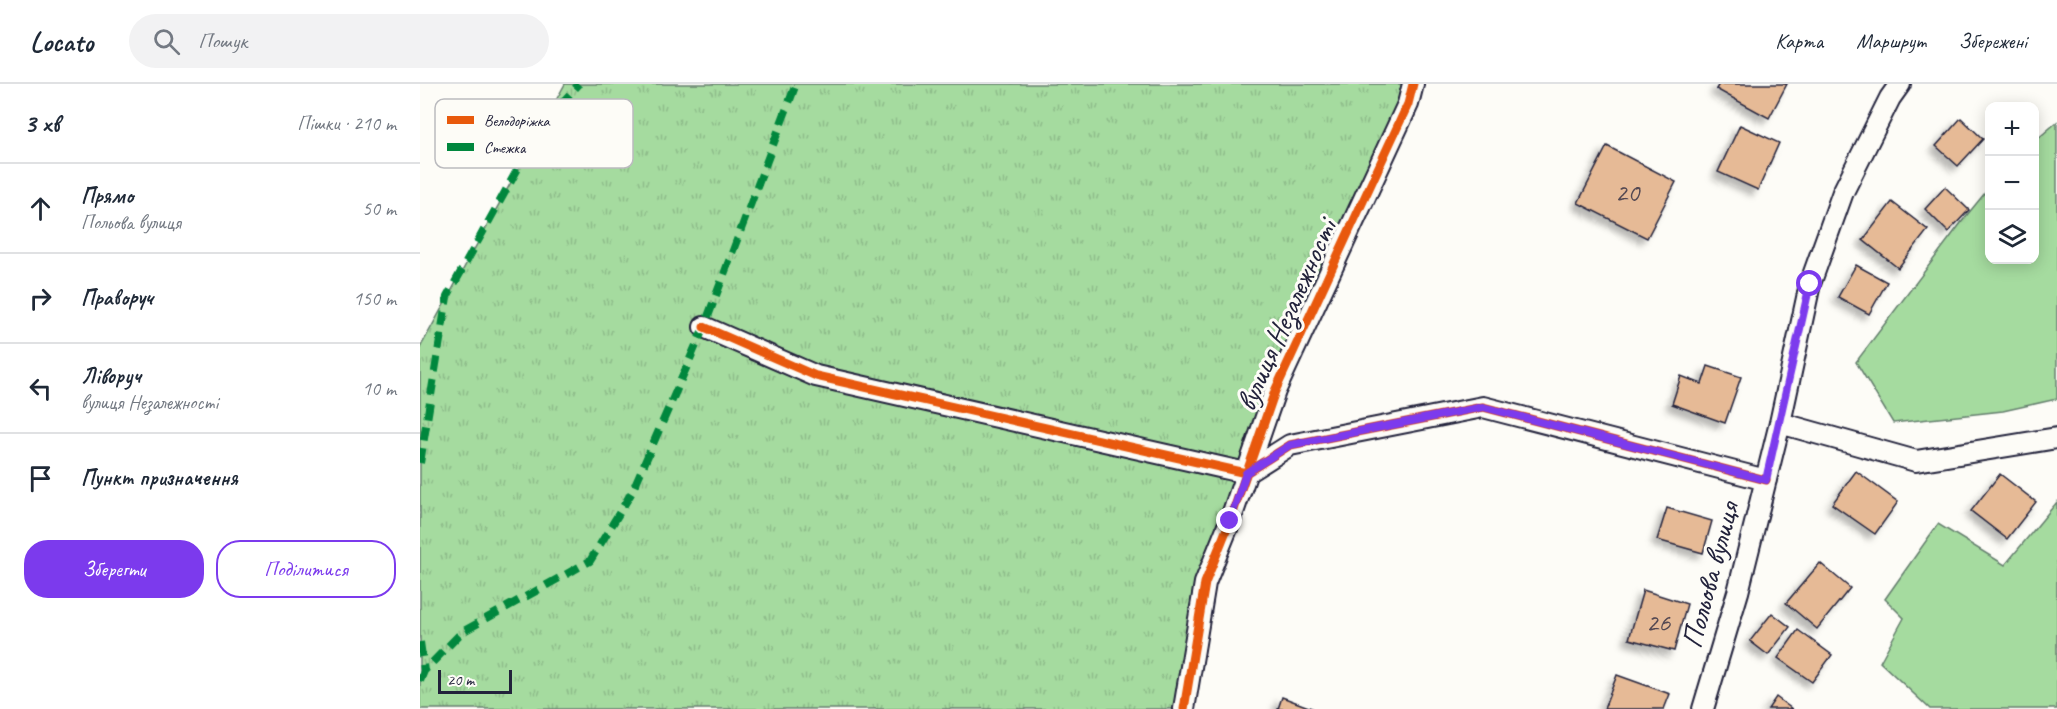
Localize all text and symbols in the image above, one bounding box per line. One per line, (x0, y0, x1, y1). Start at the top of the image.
search box (129, 14, 549, 68)
text: Locato (30, 24, 93, 59)
icon: search (150, 25, 183, 58)
text: Пошук (198, 27, 247, 55)
text: Карта (1775, 28, 1823, 54)
text: Маршрут (1856, 28, 1926, 54)
text: Збережені (1959, 28, 2027, 54)
legend (435, 99, 633, 168)
map controls (1985, 102, 2039, 264)
button: + (1985, 102, 2039, 156)
text: 3 хв (24, 107, 59, 140)
text: Пішки · 210 m (297, 111, 396, 136)
text: Велодоріжка (484, 111, 551, 131)
text: Стежка (484, 138, 527, 158)
button: − (1985, 156, 2039, 210)
house number: 20 (1615, 175, 1641, 209)
text: Прямо (81, 182, 133, 210)
icon: ahead (24, 192, 57, 225)
text: 50 m (362, 196, 396, 221)
text: Польова вулиця (81, 210, 181, 235)
street label: вулиця Незалежності (1227, 210, 1347, 417)
button: layers (1985, 210, 2039, 264)
route start (1796, 270, 1822, 296)
icon: right (24, 282, 57, 315)
text: Праворуч (81, 284, 153, 312)
text: 150 m (353, 286, 396, 311)
text: Ліворуч (81, 362, 141, 390)
icon: left (24, 372, 57, 405)
text: 10 m (362, 376, 396, 401)
text: вулиця Незалежності (81, 390, 218, 415)
icon: arrive (24, 462, 57, 495)
text: Пункт призначення (81, 464, 238, 492)
street label: Польова вулиця (1672, 495, 1748, 652)
route end (1216, 507, 1242, 533)
button: Зберегти (24, 540, 204, 598)
button: Поділитися (216, 540, 396, 598)
house number: 26 (1646, 605, 1671, 639)
scale bar (438, 667, 512, 694)
text: 20 m (447, 670, 474, 690)

